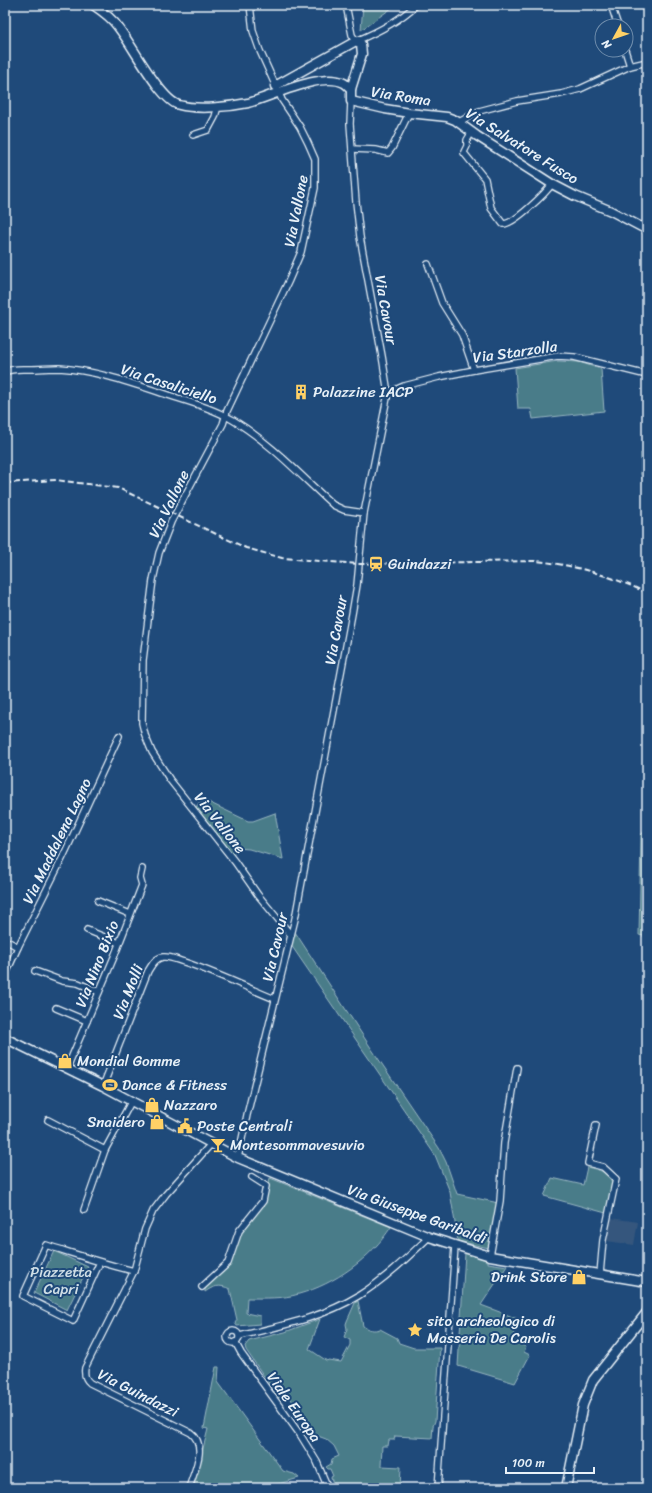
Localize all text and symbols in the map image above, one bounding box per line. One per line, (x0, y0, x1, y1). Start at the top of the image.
north arrow (594, 18, 634, 58)
text: N (597, 35, 617, 54)
street label: Via Roma (369, 78, 433, 114)
street label: Via Salvatore Fusco (460, 101, 584, 192)
street label: Via Vallone (276, 172, 316, 249)
street label: Via Cavour (367, 273, 405, 348)
street label: Via Starzolla (471, 333, 559, 371)
street label: Via Casaliciello (118, 356, 221, 412)
place label: Palazzine IACP (313, 379, 414, 405)
building icon: Palazzine IACP (292, 383, 310, 401)
street label: Via Vallone (141, 465, 197, 542)
place label: Guindazzi (388, 551, 452, 577)
station icon: Guindazzi (367, 555, 385, 573)
street label: Via Cavour (317, 592, 355, 667)
street label: Via Maddalena Lagno (15, 773, 99, 908)
street label: Via Vallone (187, 786, 253, 860)
street label: Via Cavour (254, 909, 296, 984)
street label: Via Nino Bixio (68, 916, 126, 1011)
street label: Via Molli (105, 960, 151, 1023)
place label: Mondial Gomme (77, 1048, 181, 1074)
shop icon: Mondial Gomme (56, 1052, 74, 1070)
place label: Dance & Fitness (122, 1072, 227, 1098)
sports icon: Dance & Fitness (101, 1076, 119, 1094)
place label: Nazzaro (164, 1092, 218, 1118)
shop icon: Nazzaro (143, 1096, 161, 1114)
place label: Snaidero (87, 1109, 145, 1135)
shop icon: Snaidero (148, 1113, 166, 1131)
place label: Poste Centrali (197, 1113, 293, 1139)
public building icon: Poste Centrali (176, 1117, 194, 1135)
place label: Montesommavesuvio (230, 1132, 365, 1158)
bar icon: Montesommavesuvio (209, 1136, 227, 1154)
street label: Via Giuseppe Garibaldi (344, 1177, 491, 1252)
park label: Piazzetta Capri (30, 1259, 93, 1302)
place label: Drink Store (491, 1264, 567, 1290)
shop icon: Drink Store (570, 1268, 588, 1286)
place label: sito archeologico di Masseria De Carolis (426, 1308, 557, 1351)
place icon: sito archeologico di Masseria De Carolis (406, 1321, 424, 1339)
street label: Via Guindazzi (93, 1361, 184, 1425)
street label: Viale Europa (260, 1366, 328, 1448)
scale bar (506, 1449, 594, 1475)
text: 100 m (512, 1452, 545, 1474)

